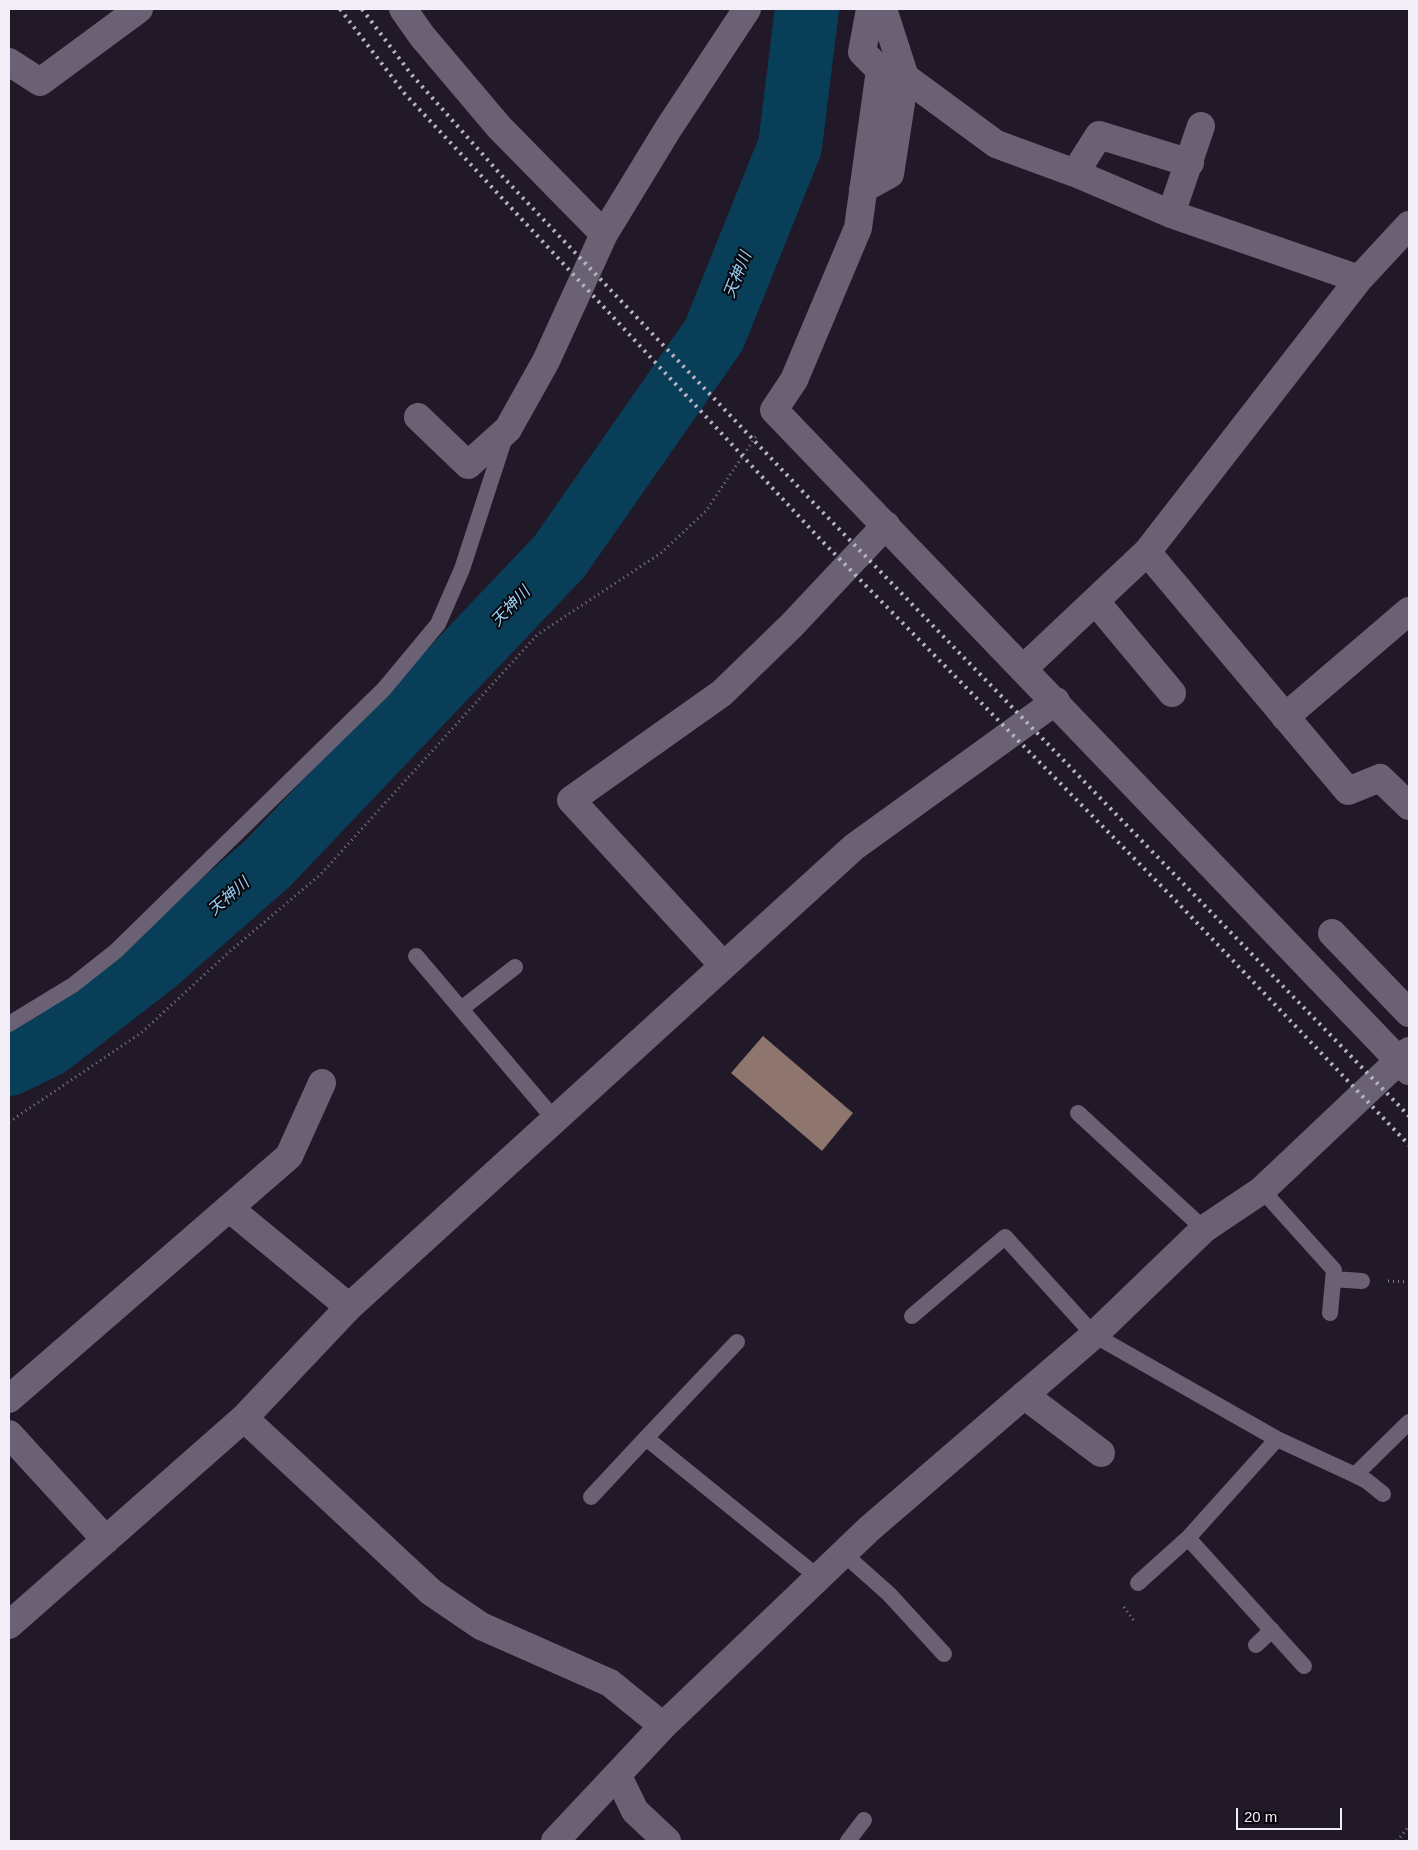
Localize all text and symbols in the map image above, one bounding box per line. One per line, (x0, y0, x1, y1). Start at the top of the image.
water label: 天神川 (720, 249, 756, 301)
water label: 天神川 (487, 583, 535, 631)
water label: 天神川 (205, 874, 253, 920)
scale bar (1238, 1798, 1344, 1830)
text: 20 m (1244, 1808, 1277, 1825)

